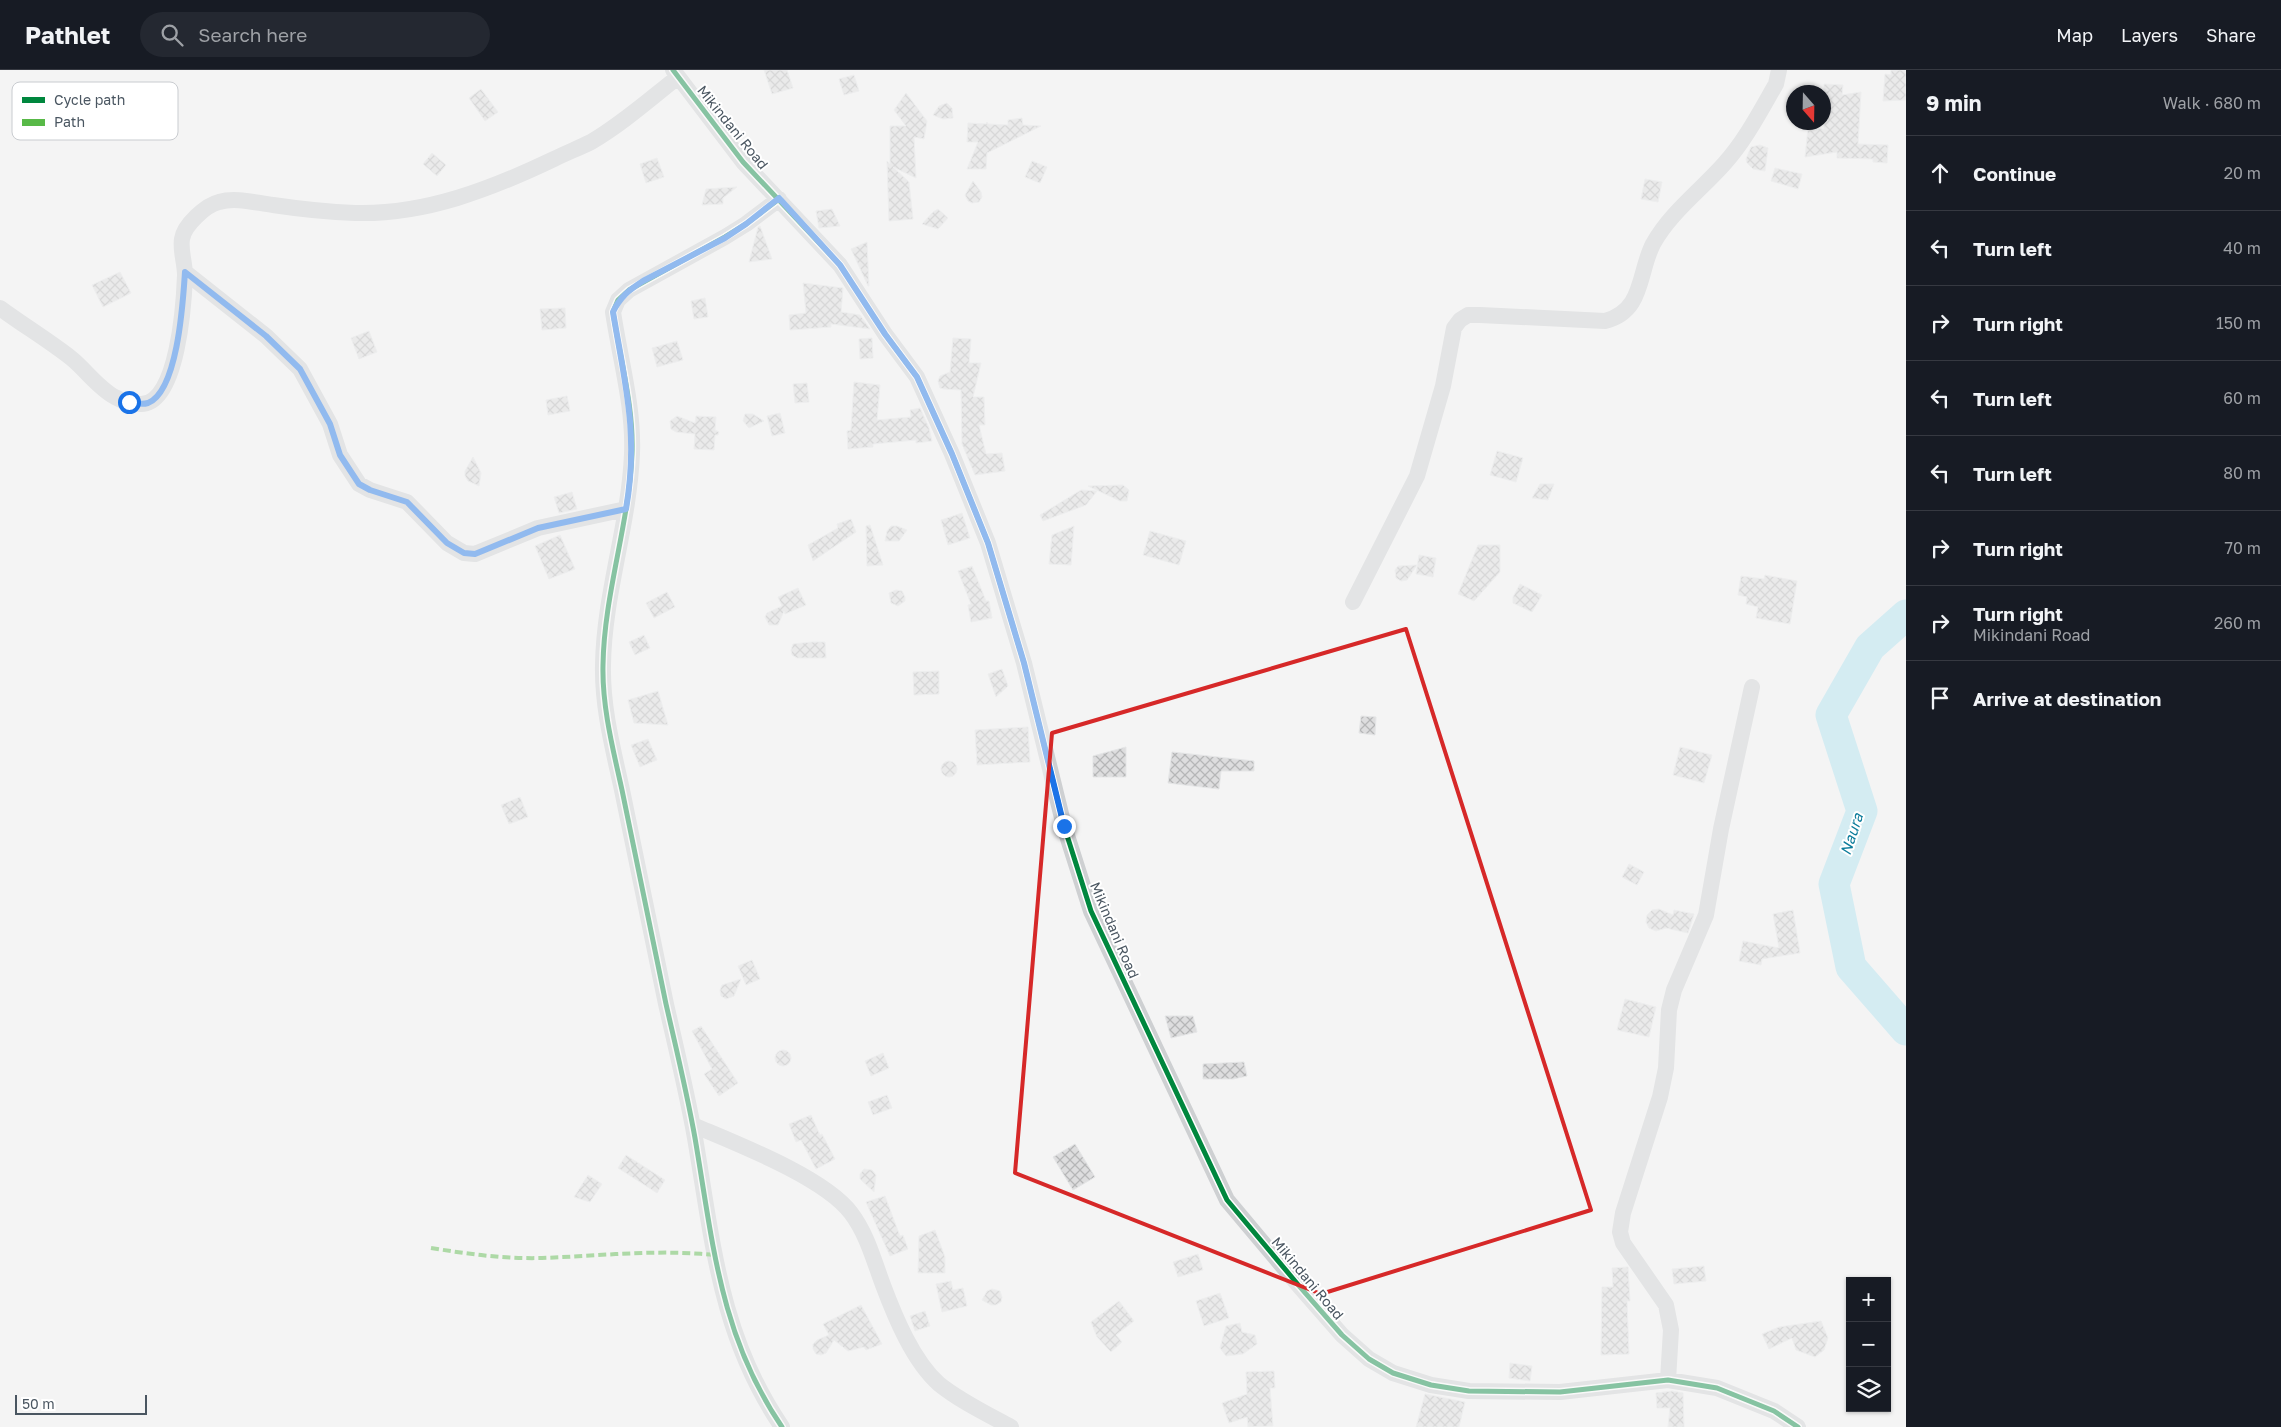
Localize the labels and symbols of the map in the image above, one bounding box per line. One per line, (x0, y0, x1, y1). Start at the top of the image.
legend (12, 82, 178, 140)
street label: Mikindani Road (694, 82, 772, 172)
north arrow (1786, 85, 1831, 130)
text: Cycle path (54, 91, 125, 108)
text: Path (54, 113, 85, 130)
route start (118, 391, 141, 414)
water label: Naura (1836, 810, 1866, 857)
route end (1053, 815, 1076, 838)
street label: Mikindani Road (1087, 879, 1143, 981)
street label: Mikindani Road (1268, 1233, 1348, 1323)
scale bar (15, 1392, 148, 1415)

